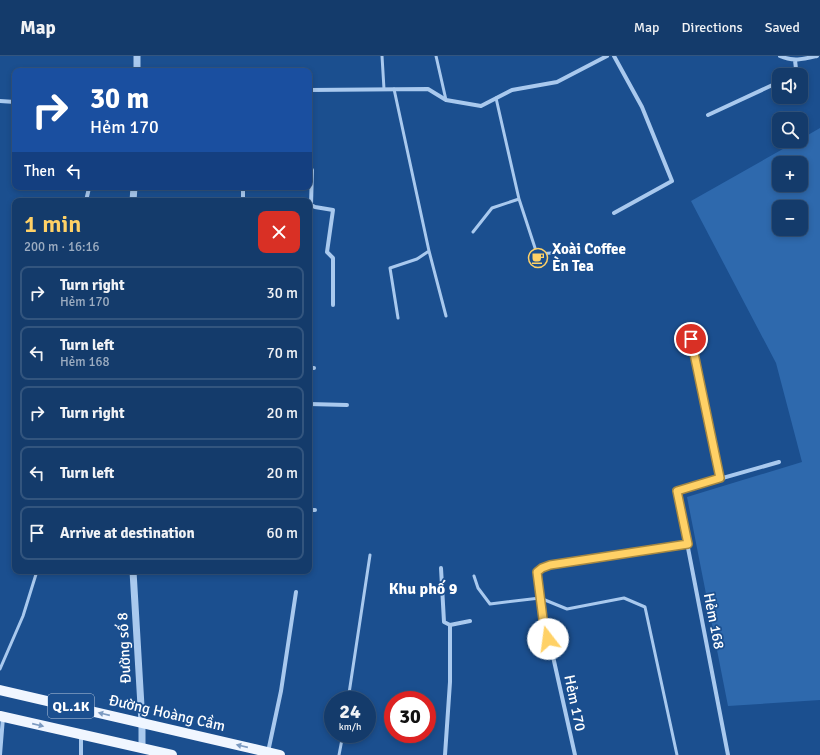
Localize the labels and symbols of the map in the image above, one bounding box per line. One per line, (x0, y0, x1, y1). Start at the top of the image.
place label: Xoài Coffee Èn Tea (552, 240, 626, 275)
cafe icon: Xoài Coffee Èn Tea (527, 247, 549, 269)
pin (674, 322, 708, 356)
district label: Khu phố 9 (389, 579, 458, 599)
street label: Hẻm 168 (700, 591, 728, 651)
street label: Đường số 8 (113, 612, 135, 684)
position arrow (527, 618, 569, 660)
street label: Hẻm 170 (560, 673, 590, 733)
street label: Đường Hoàng Cầm (107, 691, 227, 735)
speed limit sign: 30 (384, 691, 436, 743)
road number: QL.1K (48, 694, 94, 718)
one-way arrow (98, 710, 110, 716)
one-way arrow (32, 722, 44, 728)
one-way arrow (236, 743, 248, 749)

